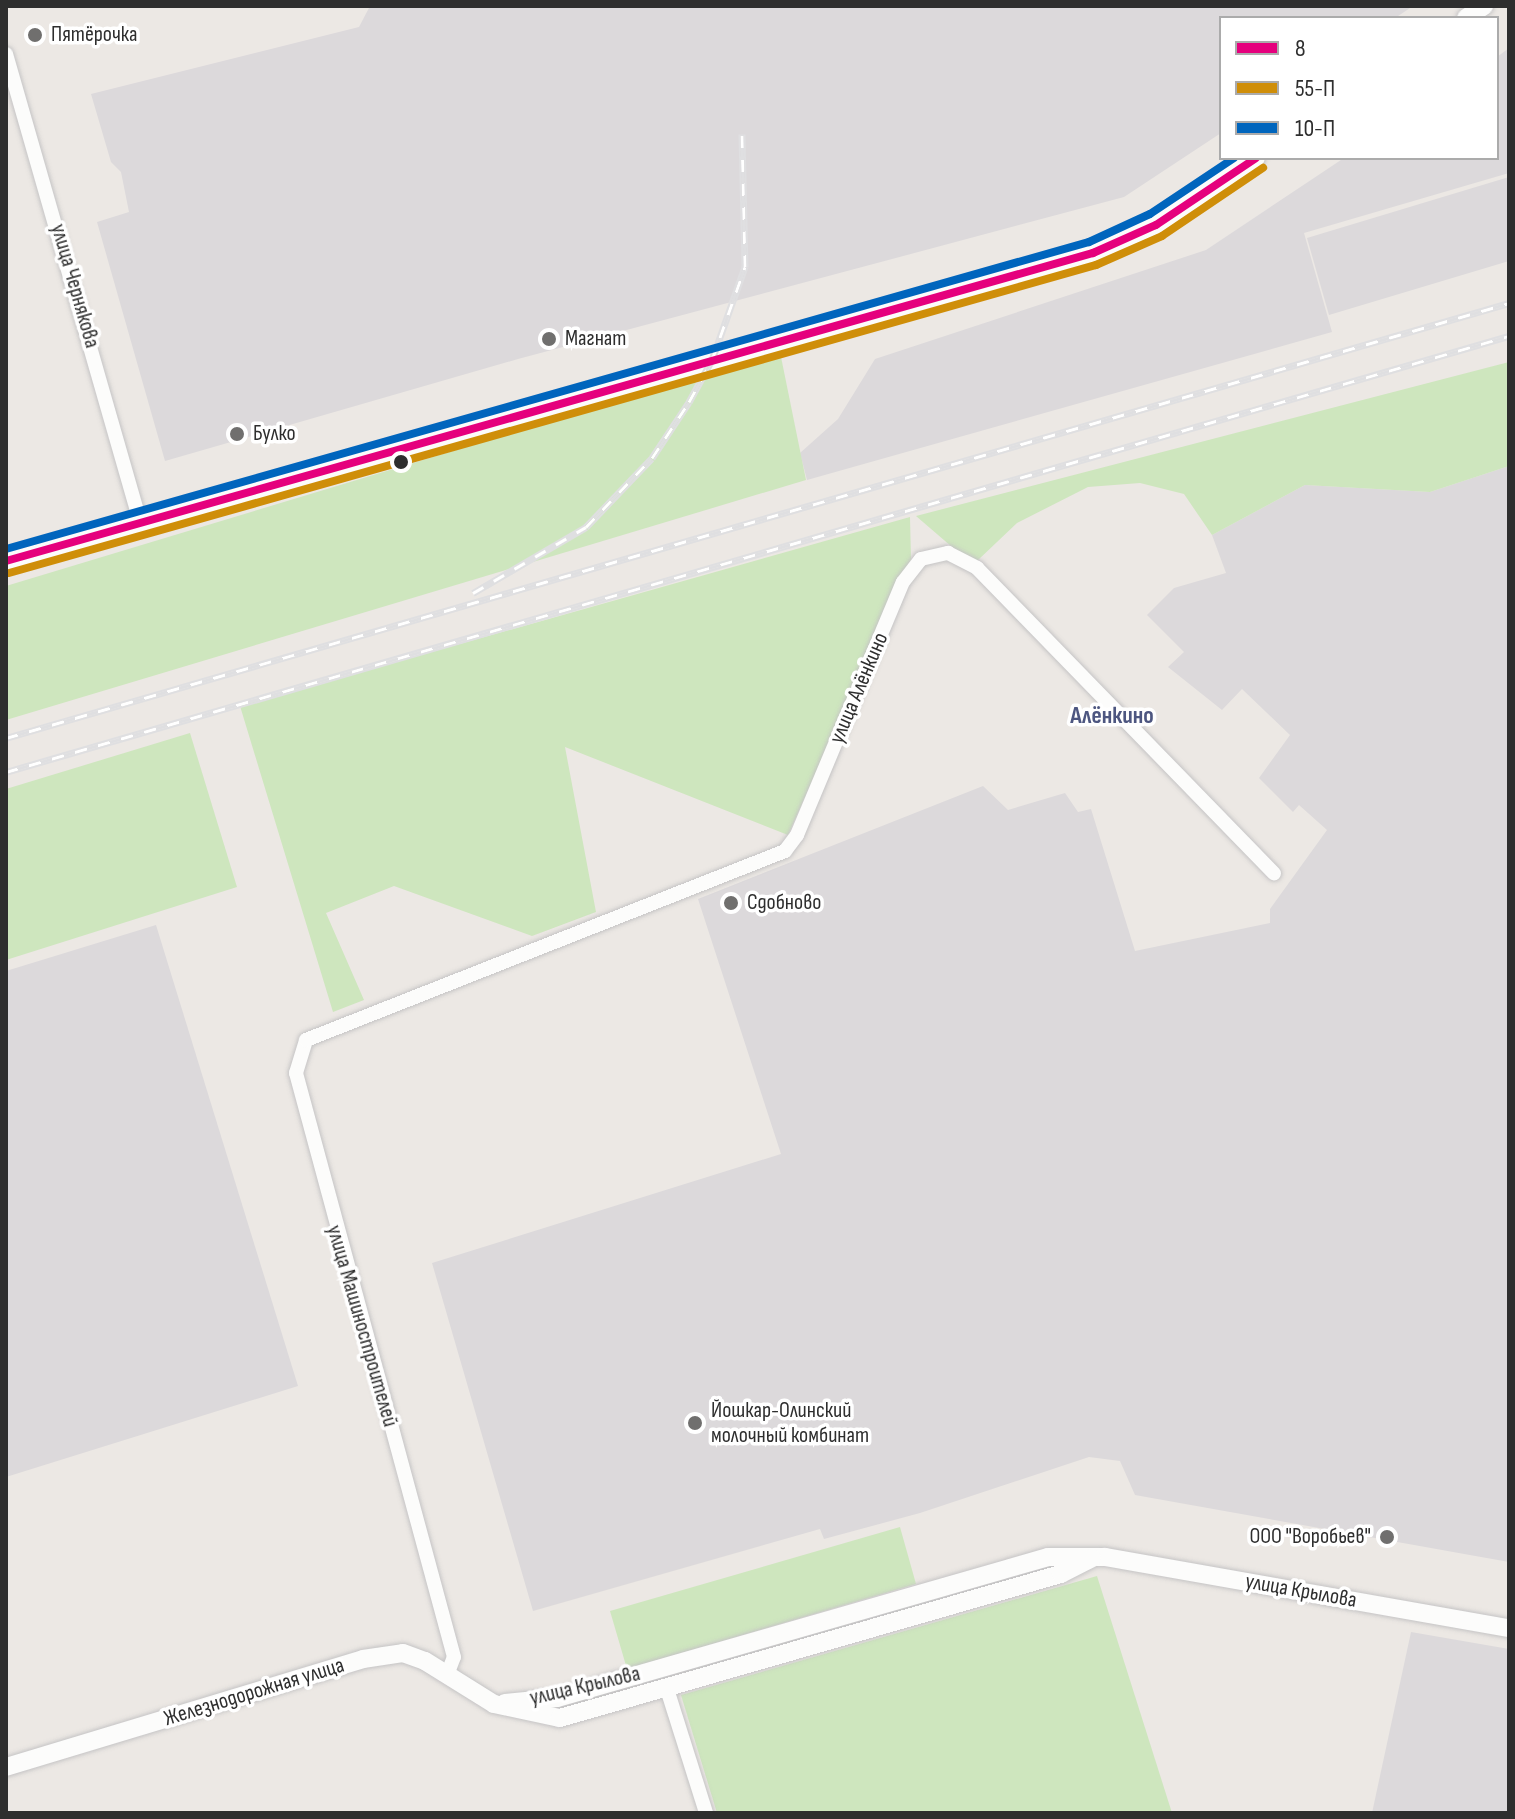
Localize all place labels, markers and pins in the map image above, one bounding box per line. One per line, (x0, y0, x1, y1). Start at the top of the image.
place label: Пятёрочка (51, 22, 138, 48)
marker: Пятёрочка (26, 26, 44, 44)
place label: Магнат (565, 326, 626, 352)
marker: Магнат (540, 330, 558, 348)
place label: Булко (253, 421, 296, 447)
marker: Булко (228, 425, 246, 443)
unlabelled marker (393, 454, 409, 470)
place label: Сдобново (747, 890, 821, 916)
marker: Сдобново (722, 894, 740, 912)
place label: Йошкар-Олинский молочный комбинат (711, 1397, 869, 1448)
marker: Йошкар-Олинский молочный комбинат (686, 1414, 704, 1432)
place label: ООО "Воробьев" (1249, 1524, 1371, 1550)
marker: ООО "Воробьев" (1378, 1528, 1396, 1546)

